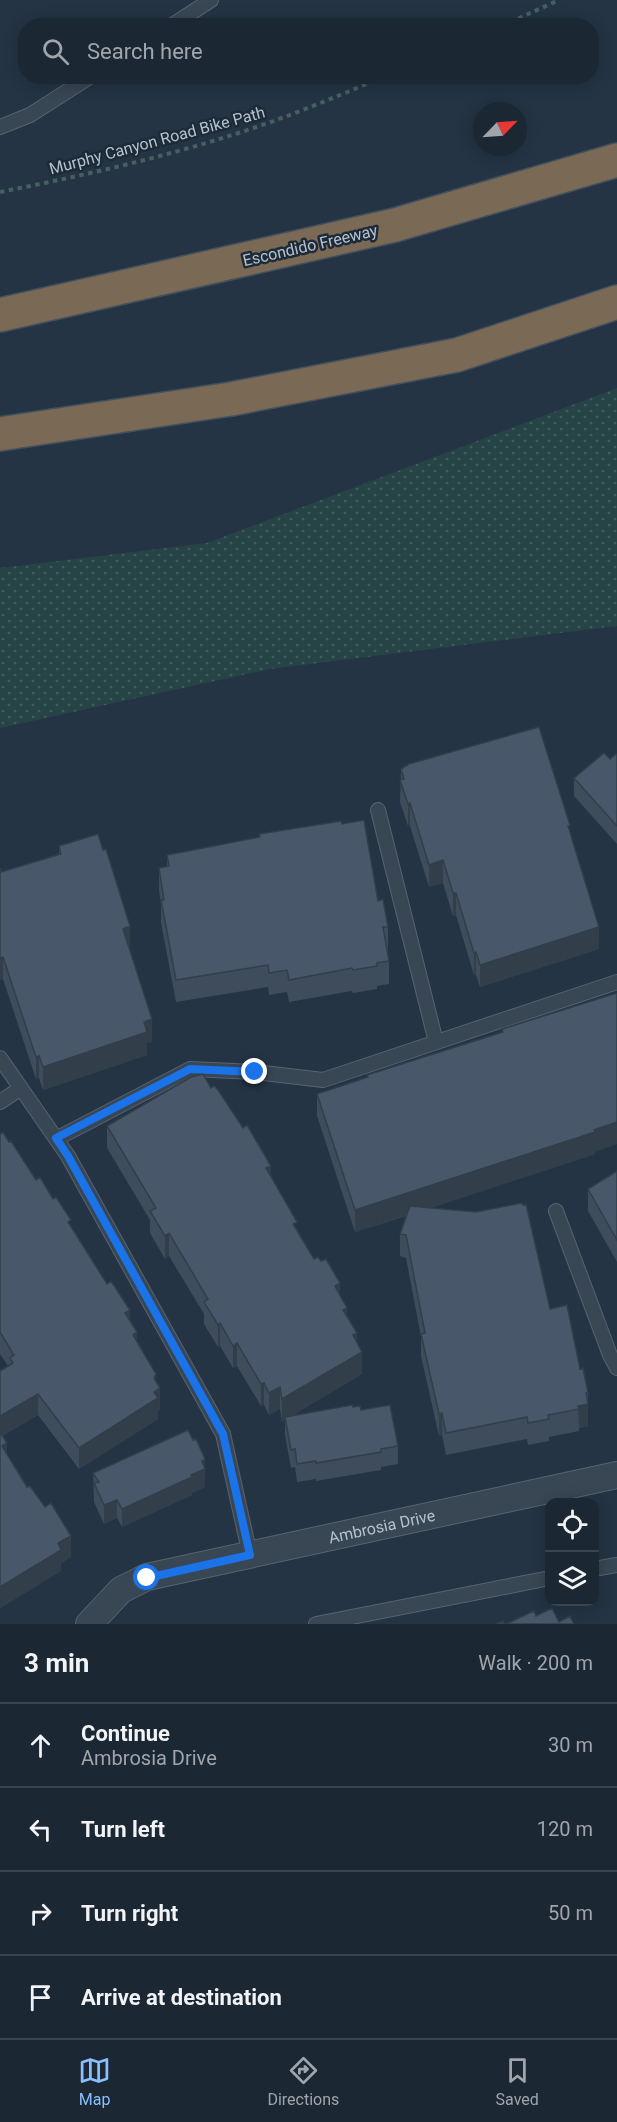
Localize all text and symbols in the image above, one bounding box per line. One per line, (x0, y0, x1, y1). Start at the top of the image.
search box (18, 18, 599, 84)
icon: search (39, 35, 72, 68)
text: Search here (87, 39, 203, 64)
north arrow (473, 102, 527, 156)
street label: Murphy Canyon Road Bike Path (47, 103, 267, 178)
street label: Escondido Freeway (241, 221, 380, 270)
route end (241, 1058, 267, 1084)
map controls (545, 1498, 599, 1606)
button: locate (545, 1498, 599, 1552)
street label: Ambrosia Drive (327, 1506, 437, 1547)
button: layers (545, 1552, 599, 1606)
route start (133, 1564, 159, 1590)
text: 3 min (24, 1648, 89, 1678)
text: Walk · 200 m (478, 1651, 593, 1675)
text: Continue (81, 1721, 170, 1746)
icon: ahead (24, 1729, 57, 1762)
text: 30 m (548, 1733, 593, 1757)
text: Ambrosia Drive (81, 1746, 217, 1770)
icon: left (24, 1813, 57, 1846)
text: Turn left (81, 1817, 165, 1842)
text: 120 m (537, 1817, 593, 1841)
icon: right (24, 1897, 57, 1930)
text: Turn right (81, 1901, 178, 1926)
text: 50 m (548, 1901, 593, 1925)
icon: arrive (24, 1981, 57, 2014)
text: Arrive at destination (81, 1985, 282, 2010)
tab: Map (78, 2054, 111, 2109)
tab: Directions (267, 2054, 339, 2109)
tab: Saved (496, 2054, 539, 2109)

